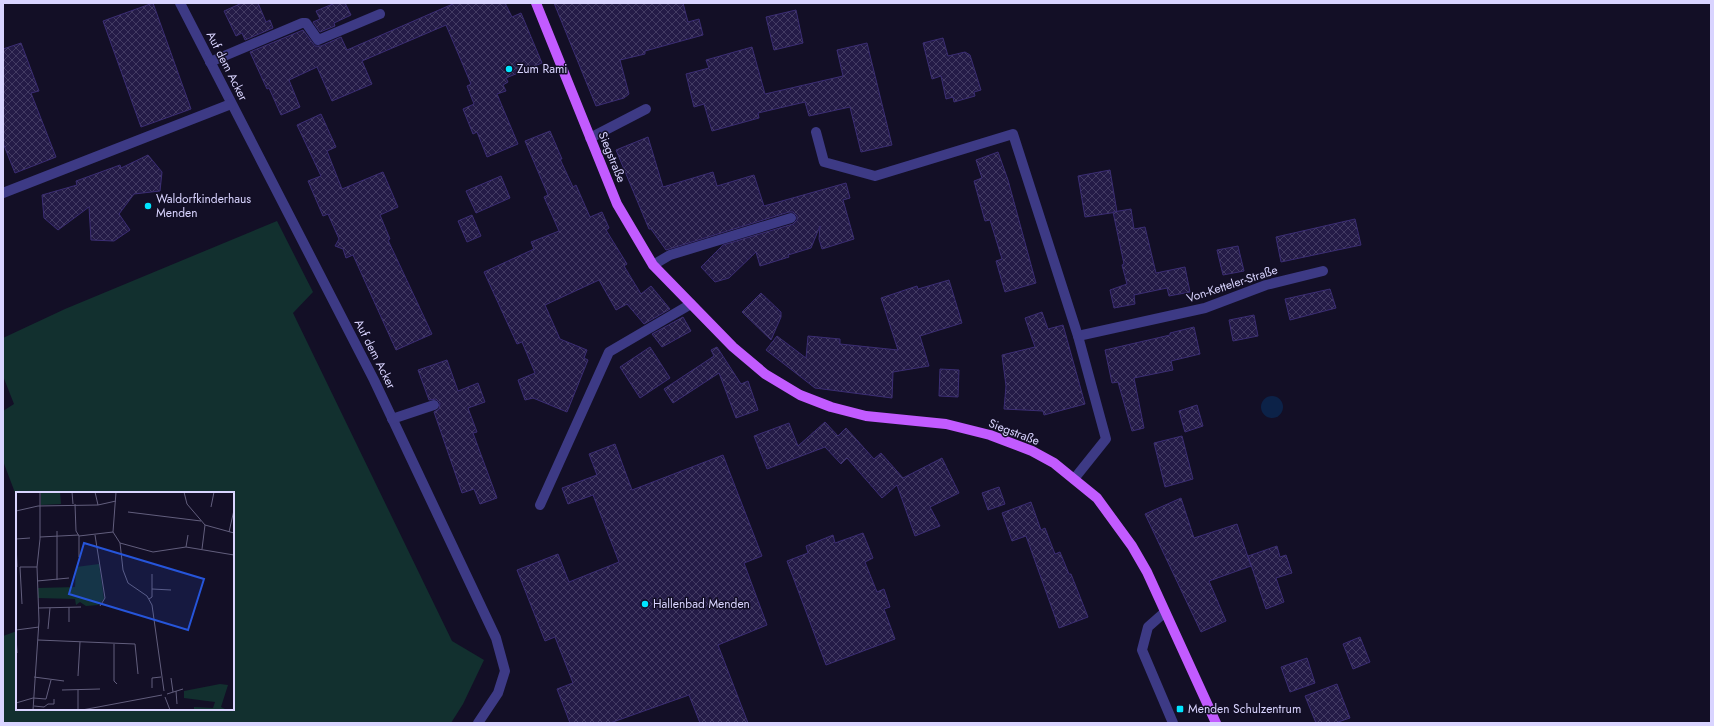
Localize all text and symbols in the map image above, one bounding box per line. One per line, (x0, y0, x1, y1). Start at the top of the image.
street label: Auf dem Acker (202, 28, 253, 105)
place label: Zum Rami (517, 60, 567, 78)
marker: Zum Rami (504, 64, 514, 74)
street label: Siegstraße (594, 129, 630, 185)
place label: Waldorfkinderhaus Menden (156, 190, 251, 222)
marker: Waldorfkinderhaus Menden (143, 201, 153, 211)
street label: Von-Ketteler-Straße (1184, 261, 1280, 307)
street label: Auf dem Acker (350, 316, 401, 393)
street label: Siegstraße (986, 414, 1042, 450)
inset map (16, 492, 234, 710)
place label: Hallenbad Menden (653, 595, 750, 613)
marker: Hallenbad Menden (640, 599, 650, 609)
place label: Menden Schulzentrum (1188, 700, 1301, 718)
marker: Menden Schulzentrum (1175, 704, 1185, 714)

